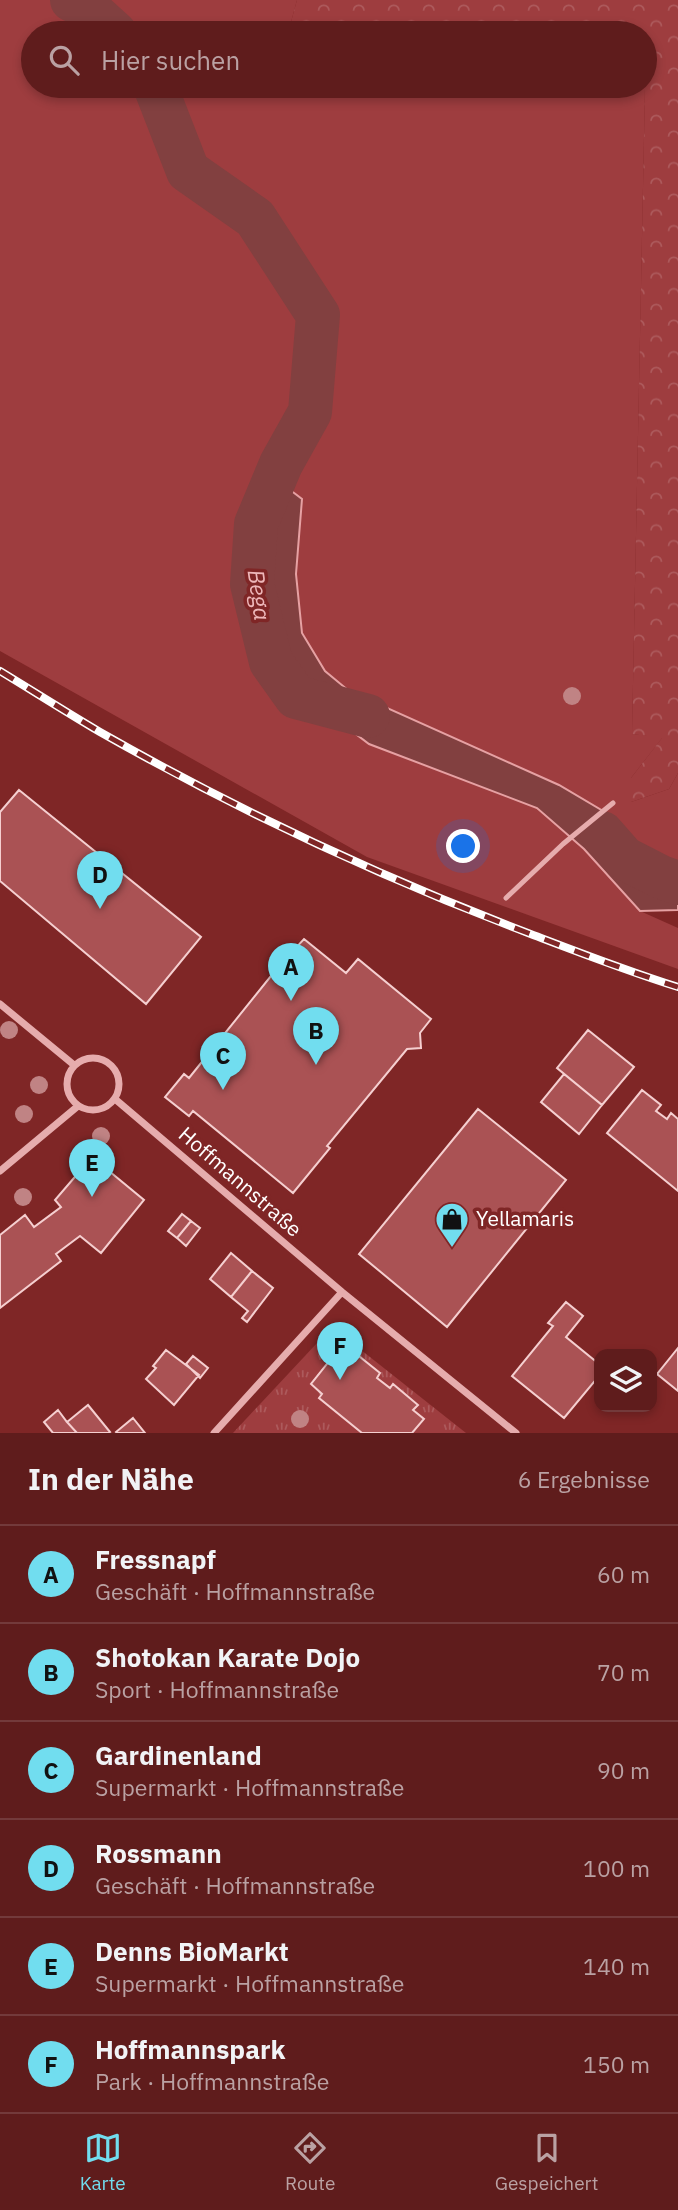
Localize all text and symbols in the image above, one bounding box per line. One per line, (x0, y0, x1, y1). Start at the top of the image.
search box (21, 21, 657, 98)
icon: search (45, 41, 83, 79)
text: Hier suchen (101, 43, 240, 77)
water label: Bega (242, 567, 278, 622)
your location (446, 829, 480, 863)
pin: D (77, 851, 123, 909)
pin: A (268, 943, 314, 1001)
pin: B (293, 1007, 339, 1065)
pin: C (200, 1032, 246, 1090)
street label: Hoffmannstraße (173, 1120, 308, 1243)
pin: E (69, 1139, 115, 1197)
shop icon: Yellamaris (433, 1200, 471, 1249)
place label: Yellamaris (476, 1204, 574, 1232)
pin: F (317, 1322, 363, 1380)
map controls (594, 1349, 657, 1412)
button: layers (594, 1349, 657, 1412)
text: In der Nähe (28, 1459, 194, 1498)
text: 6 Ergebnisse (518, 1464, 650, 1494)
text: Fressnapf (95, 1542, 216, 1576)
text: A (43, 1559, 59, 1589)
text: 60 m (597, 1559, 650, 1589)
text: Geschäft · Hoffmannstraße (95, 1576, 375, 1606)
text: Shotokan Karate Dojo (95, 1640, 360, 1674)
text: B (43, 1657, 59, 1687)
text: 70 m (597, 1657, 650, 1687)
text: Sport · Hoffmannstraße (95, 1674, 339, 1704)
text: Gardinenland (95, 1738, 262, 1772)
text: C (44, 1755, 58, 1785)
text: 90 m (597, 1755, 650, 1785)
text: Supermarkt · Hoffmannstraße (95, 1772, 404, 1802)
text: Rossmann (95, 1836, 222, 1870)
text: D (43, 1853, 59, 1883)
text: 100 m (583, 1853, 650, 1883)
text: Geschäft · Hoffmannstraße (95, 1870, 375, 1900)
text: Denns BioMarkt (95, 1934, 289, 1968)
text: E (44, 1951, 58, 1981)
text: 140 m (583, 1951, 650, 1981)
text: Supermarkt · Hoffmannstraße (95, 1968, 404, 1998)
text: Hoffmannspark (95, 2032, 285, 2066)
text: F (44, 2049, 58, 2079)
text: 150 m (583, 2049, 650, 2079)
text: Park · Hoffmannstraße (95, 2066, 329, 2096)
tab: Karte (80, 2129, 126, 2195)
tab: Route (285, 2129, 335, 2195)
tab: Gespeichert (495, 2129, 598, 2195)

